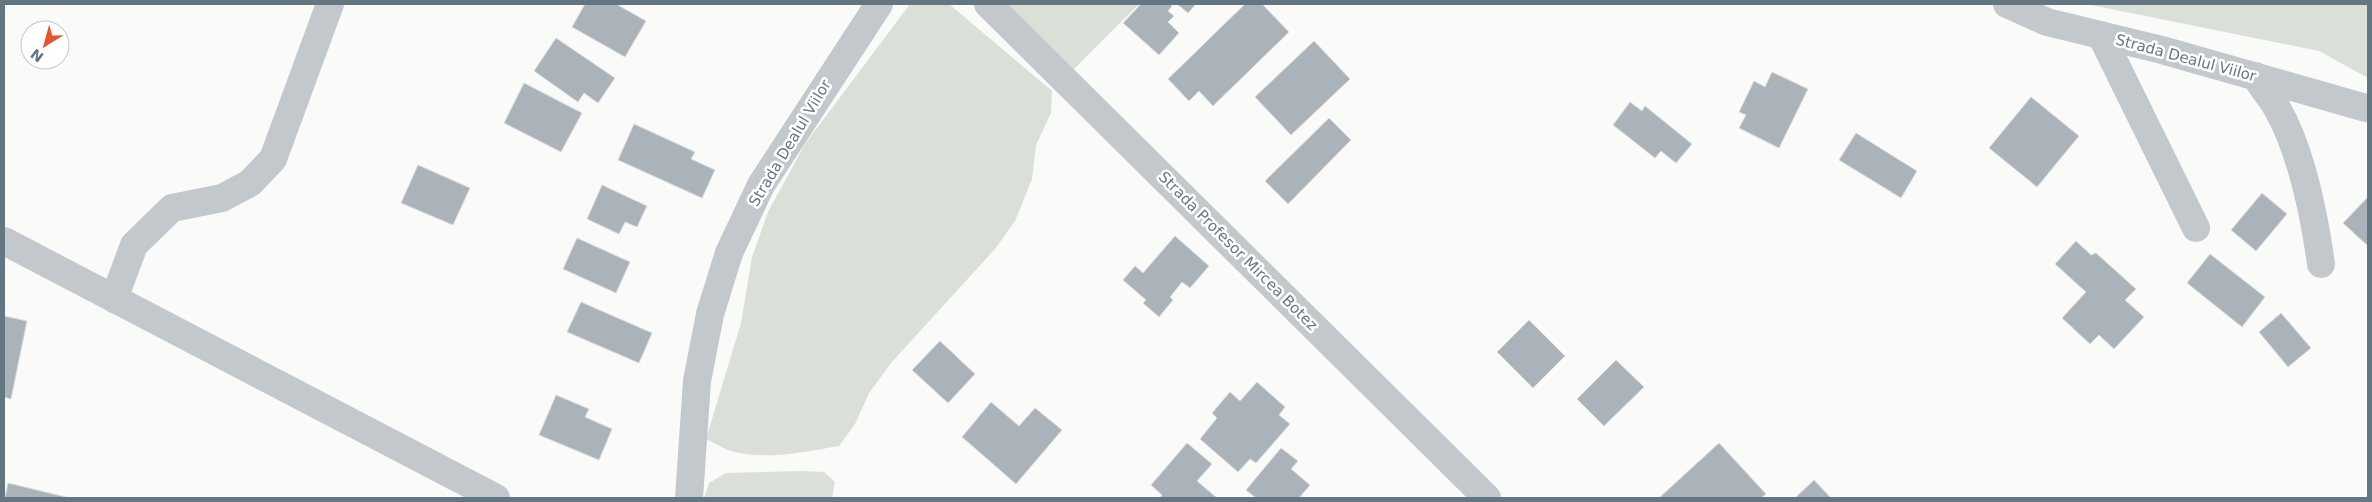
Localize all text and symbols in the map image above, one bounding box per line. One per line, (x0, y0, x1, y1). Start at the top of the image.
north arrow (20, 20, 70, 70)
street label: Strada Dealul Viilor (2114, 31, 2259, 86)
text: N (28, 45, 47, 65)
street label: Strada Dealul Viilor (745, 76, 835, 210)
street label: Strada Profesor Mircea Botez (1155, 168, 1321, 334)

